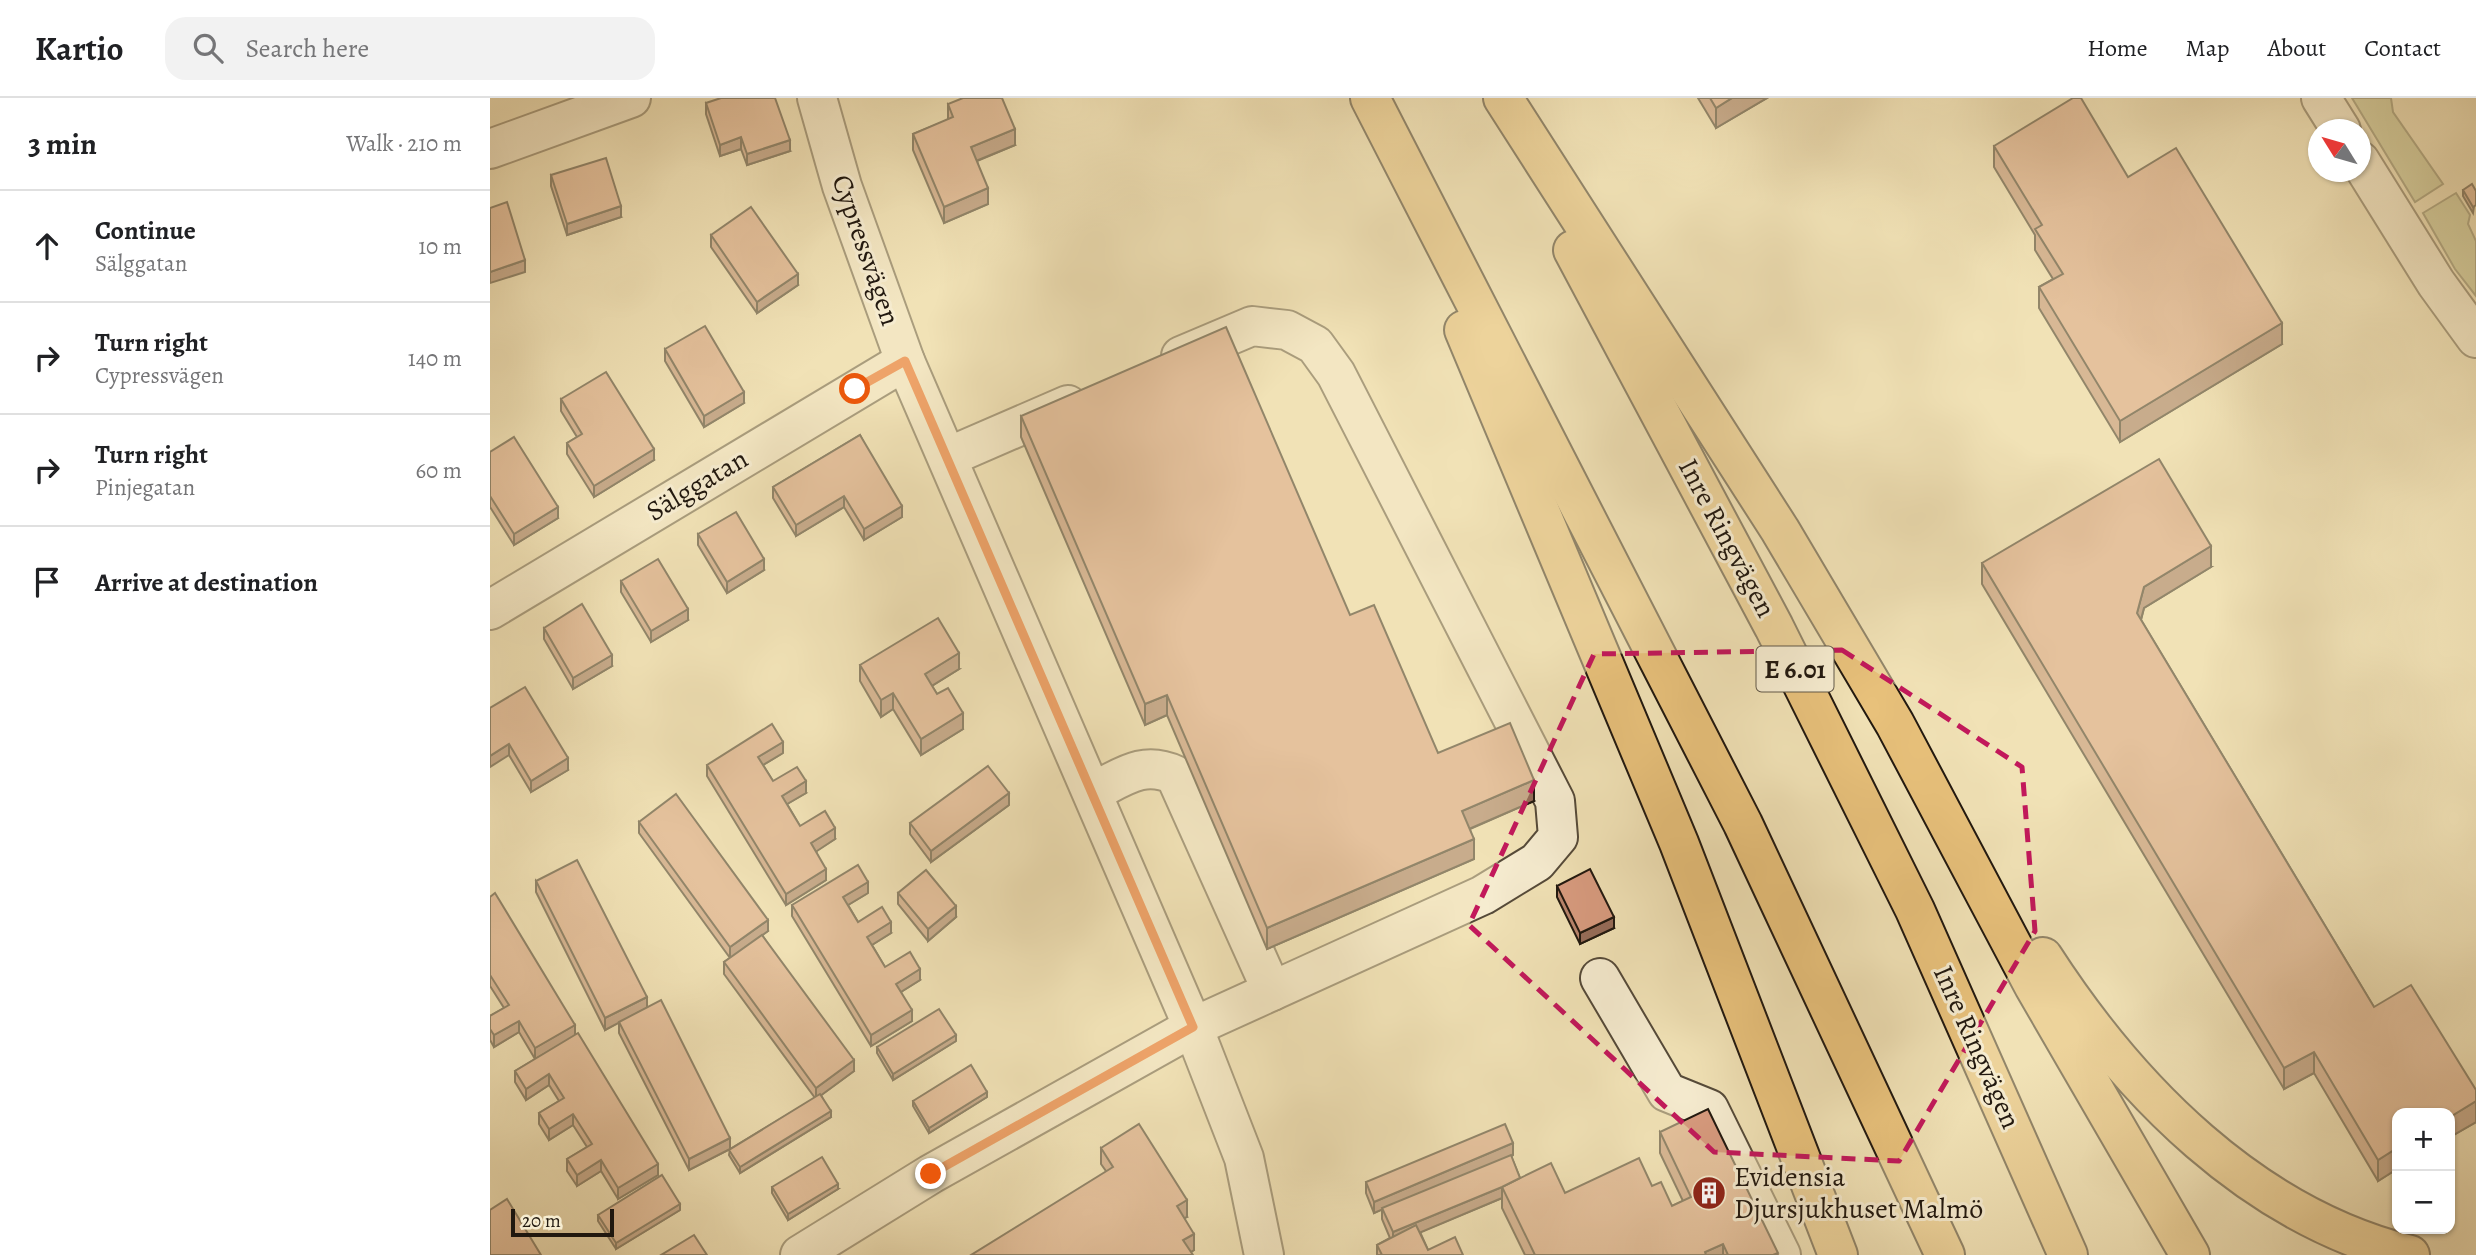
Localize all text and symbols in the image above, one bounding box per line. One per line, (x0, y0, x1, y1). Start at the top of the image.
search box (165, 17, 655, 80)
text: Kartio (35, 26, 123, 71)
icon: search (189, 29, 227, 67)
text: Search here (245, 31, 369, 66)
text: Home (2087, 32, 2148, 64)
text: Map (2186, 32, 2230, 64)
text: About (2268, 32, 2326, 64)
text: Contact (2364, 32, 2441, 64)
north arrow (2308, 119, 2371, 182)
text: 3 min (28, 124, 97, 164)
text: Walk · 210 m (346, 128, 462, 159)
street label: Cypressvägen (822, 170, 910, 330)
text: Continue (95, 213, 196, 248)
icon: ahead (28, 227, 66, 265)
text: 10 m (418, 231, 462, 262)
text: Sälggatan (95, 248, 187, 279)
text: Turn right (95, 325, 208, 360)
icon: right (28, 339, 66, 377)
text: 140 m (408, 343, 462, 374)
text: Cypressvägen (95, 360, 224, 391)
route start (839, 373, 870, 404)
text: Turn right (95, 437, 208, 472)
street label: Sälggatan (639, 440, 755, 530)
icon: right (28, 451, 66, 489)
street label: Inre Ringvägen (1669, 452, 1785, 624)
text: 60 m (415, 455, 462, 486)
text: Pinjegatan (95, 472, 195, 503)
icon: arrive (28, 563, 66, 601)
text: Arrive at destination (95, 565, 318, 600)
road number: E 6.01 (1756, 646, 1834, 692)
street label: Inre Ringvägen (1924, 959, 2030, 1135)
map controls (2392, 1108, 2455, 1234)
button: + (2392, 1108, 2455, 1171)
route end (915, 1158, 946, 1189)
place label: Evidensia Djursjukhuset Malmö (1734, 1158, 1983, 1228)
button: − (2392, 1171, 2455, 1234)
building icon: Evidensia Djursjukhuset Malmö (1690, 1174, 1728, 1212)
scale bar (511, 1206, 614, 1238)
text: 20 m (522, 1208, 561, 1234)

